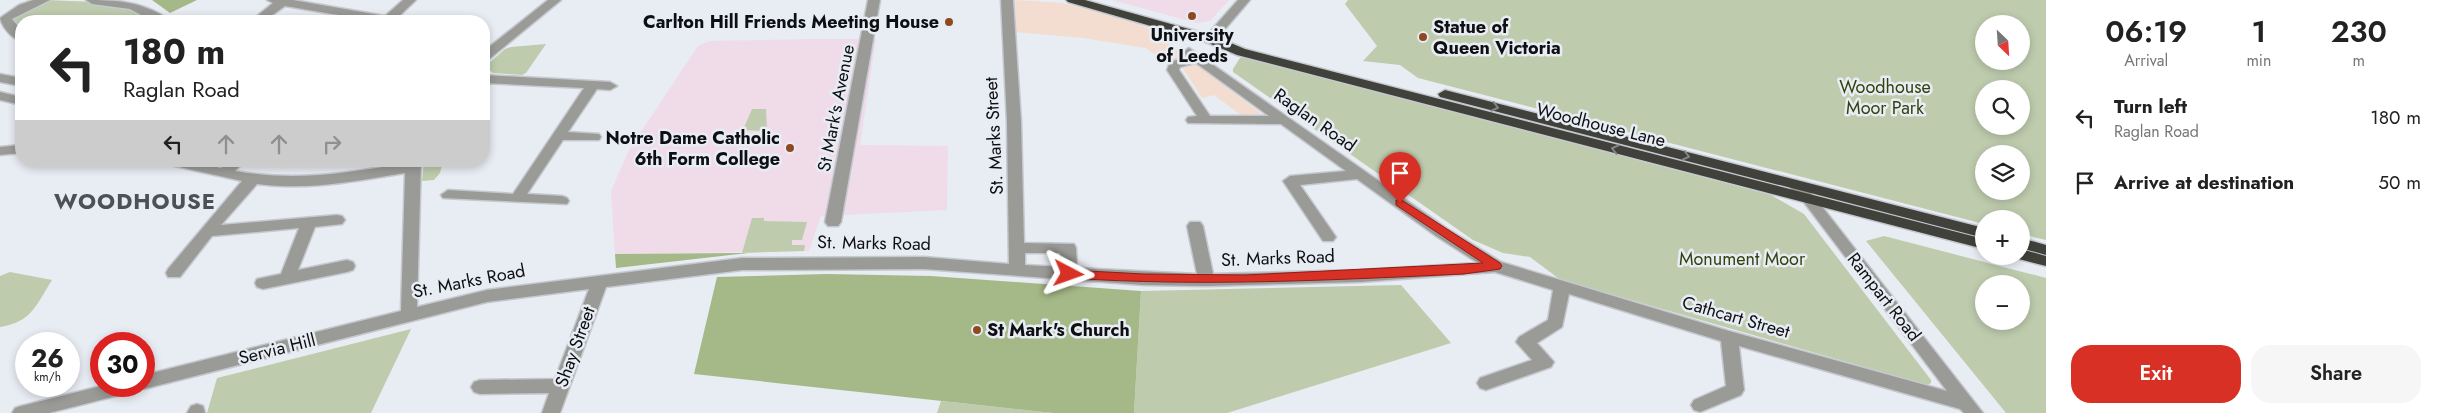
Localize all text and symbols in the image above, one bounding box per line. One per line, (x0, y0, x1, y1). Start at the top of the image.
place label: Carlton Hill Friends Meeting House (643, 9, 939, 35)
marker: University of Leeds (1186, 10, 1198, 22)
text: 06:19 (2105, 10, 2187, 53)
text: 1 (2252, 10, 2266, 53)
text: 230 (2331, 10, 2387, 53)
place label: Statue of Queen Victoria (1433, 14, 1561, 61)
north arrow (1975, 15, 2030, 70)
map controls (1975, 15, 2030, 330)
marker: Carlton Hill Friends Meeting House (943, 16, 955, 28)
place label: University of Leeds (1150, 22, 1234, 69)
text: 180 m (123, 27, 225, 77)
marker: Statue of Queen Victoria (1417, 31, 1429, 43)
icon: left (40, 35, 105, 100)
street label: St Mark's Avenue (811, 42, 861, 174)
text: Arrival (2124, 49, 2168, 72)
text: min (2246, 49, 2271, 72)
text: m (2352, 49, 2365, 72)
text: Raglan Road (123, 73, 240, 105)
park label: Woodhouse Moor Park (1839, 74, 1931, 121)
street label: St. Marks Street (978, 76, 1010, 196)
button: search (1975, 80, 2030, 135)
street label: Raglan Road (1268, 82, 1362, 158)
text: Turn left (2114, 93, 2187, 120)
street label: Woodhouse Lane (1534, 96, 1668, 154)
one-way arrow (1491, 101, 1500, 112)
icon: left (2071, 104, 2099, 132)
text: 180 m (2370, 104, 2421, 131)
text: Raglan Road (2114, 120, 2199, 143)
place label: Notre Dame Catholic 6th Form College (606, 125, 780, 172)
icon: left (159, 130, 187, 158)
icon: ahead (212, 130, 240, 158)
icon: ahead (265, 130, 293, 158)
icon: right (318, 130, 346, 158)
marker: Notre Dame Catholic 6th Form College (784, 142, 796, 154)
one-way arrow (1610, 144, 1619, 155)
button: layers (1975, 145, 2030, 200)
one-way arrow (1682, 150, 1690, 160)
pin (1379, 152, 1421, 203)
icon: arrive (1386, 159, 1414, 187)
icon: arrive (2071, 169, 2099, 197)
text: Arrive at destination (2114, 169, 2294, 196)
text: 50 m (2378, 169, 2421, 196)
district label: WOODHOUSE (54, 185, 216, 217)
button: + (1975, 210, 2030, 265)
street label: St. Marks Road (817, 229, 931, 257)
street label: St. Marks Road (1221, 243, 1335, 273)
park label: Monument Moor (1679, 246, 1806, 272)
position arrow (1042, 247, 1094, 299)
street label: Rampart Road (1841, 247, 1927, 347)
street label: St. Marks Road (411, 257, 527, 305)
button: − (1975, 275, 2030, 330)
street label: Cathcart Street (1679, 289, 1794, 345)
street label: Shay Street (548, 302, 602, 391)
place label: St Mark's Church (987, 317, 1130, 343)
marker: St Mark's Church (971, 324, 983, 336)
street label: Servia Hill (236, 327, 318, 371)
speed limit sign: 30 (90, 332, 155, 397)
text: 26 (31, 340, 64, 376)
button: Exit (2071, 345, 2241, 403)
button: Share (2251, 345, 2421, 403)
text: km/h (34, 368, 61, 386)

